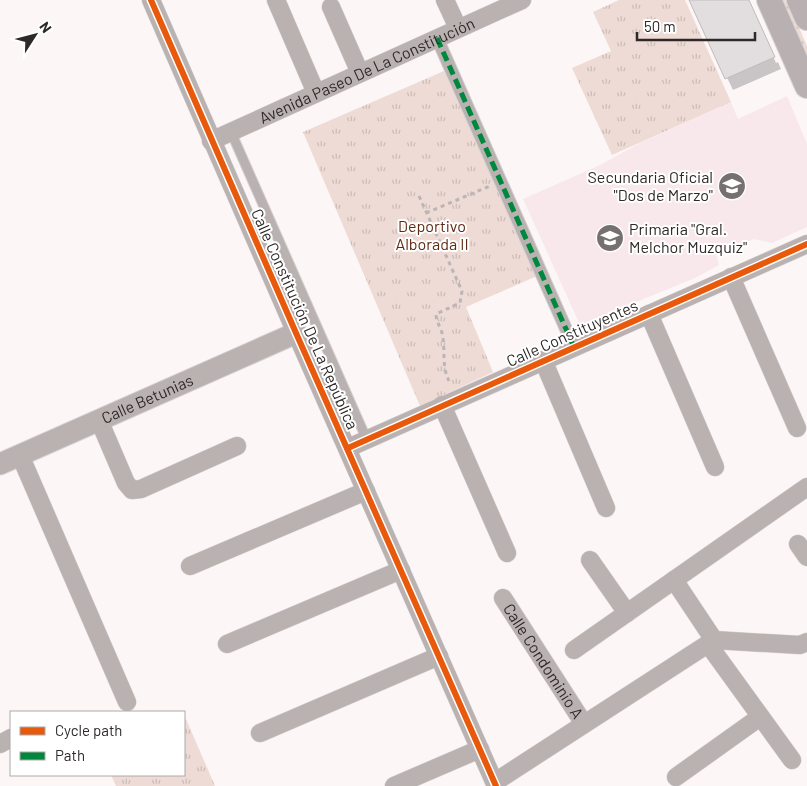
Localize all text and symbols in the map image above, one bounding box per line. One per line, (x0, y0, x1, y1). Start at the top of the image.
north arrow (10, 10, 60, 60)
scale bar (637, 10, 754, 42)
street label: Avenida Paseo De La Constitución (256, 13, 477, 127)
text: 50 m (644, 17, 676, 35)
text: N (36, 18, 56, 36)
place label: Secundaria Oficial "Dos de Marzo" (588, 167, 713, 204)
school or university icon: Secundaria Oficial "Dos de Marzo" (717, 171, 747, 201)
street label: Calle Constitución De La República (248, 206, 363, 432)
park label: Deportivo Alborada II (395, 216, 469, 253)
place label: Primaria "Gral. Melchor Muzquiz" (629, 219, 747, 256)
school or university icon: Primaria "Gral. Melchor Muzquiz" (595, 223, 625, 253)
street label: Calle Constituyentes (503, 295, 640, 370)
street label: Calle Betunias (98, 370, 196, 427)
street label: Calle Condominio A (500, 600, 588, 722)
legend (10, 711, 185, 776)
text: Cycle path (55, 721, 122, 739)
text: Path (55, 746, 85, 764)

